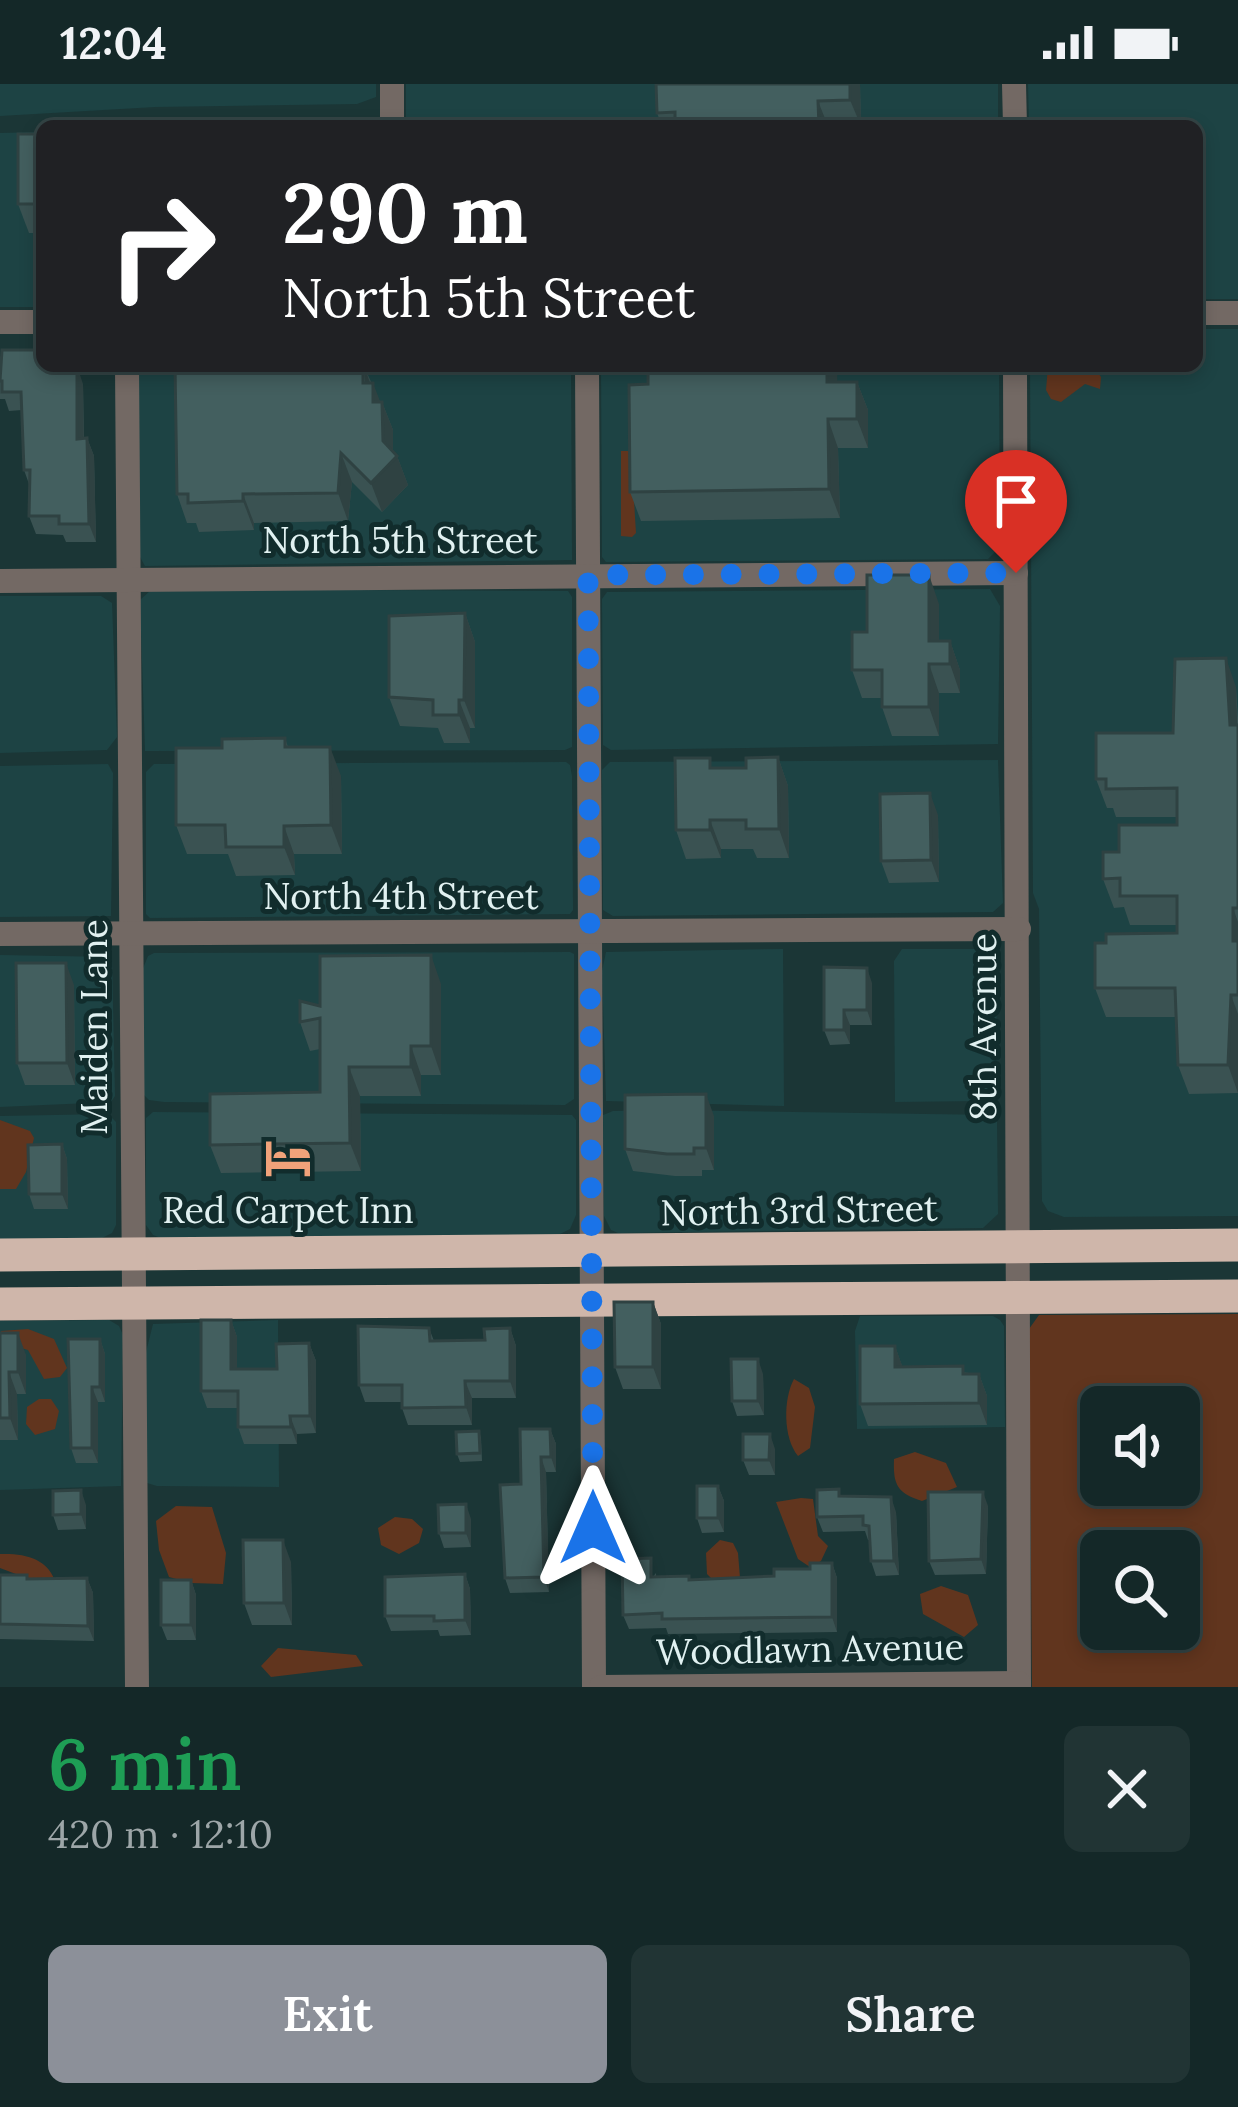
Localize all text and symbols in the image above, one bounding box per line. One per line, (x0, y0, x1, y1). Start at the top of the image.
text: 12:04 (60, 14, 167, 71)
text: 290 m (282, 158, 528, 266)
icon: right (84, 168, 240, 324)
text: North 5th Street (282, 263, 695, 332)
pin (965, 450, 1067, 573)
icon: arrive (983, 468, 1049, 534)
street label: North 5th Street (262, 517, 538, 563)
street label: North 4th Street (263, 873, 539, 919)
street label: Maiden Lane (71, 919, 117, 1135)
street label: 8th Avenue (960, 933, 1006, 1121)
hotel icon: Red Carpet Inn (263, 1133, 313, 1183)
street label: North 3rd Street (660, 1185, 938, 1235)
place label: Red Carpet Inn (162, 1187, 414, 1233)
map controls (1080, 1386, 1200, 1650)
button: sound (1080, 1386, 1200, 1506)
position arrow (530, 1465, 656, 1591)
button: search (1080, 1530, 1200, 1650)
street label: Woodlawn Avenue (656, 1623, 964, 1675)
text: 6 min (48, 1718, 242, 1810)
button: close (1064, 1726, 1190, 1852)
text: 420 m · 12:10 (48, 1809, 273, 1859)
button: Exit (48, 1945, 607, 2083)
button: Share (631, 1945, 1190, 2083)

